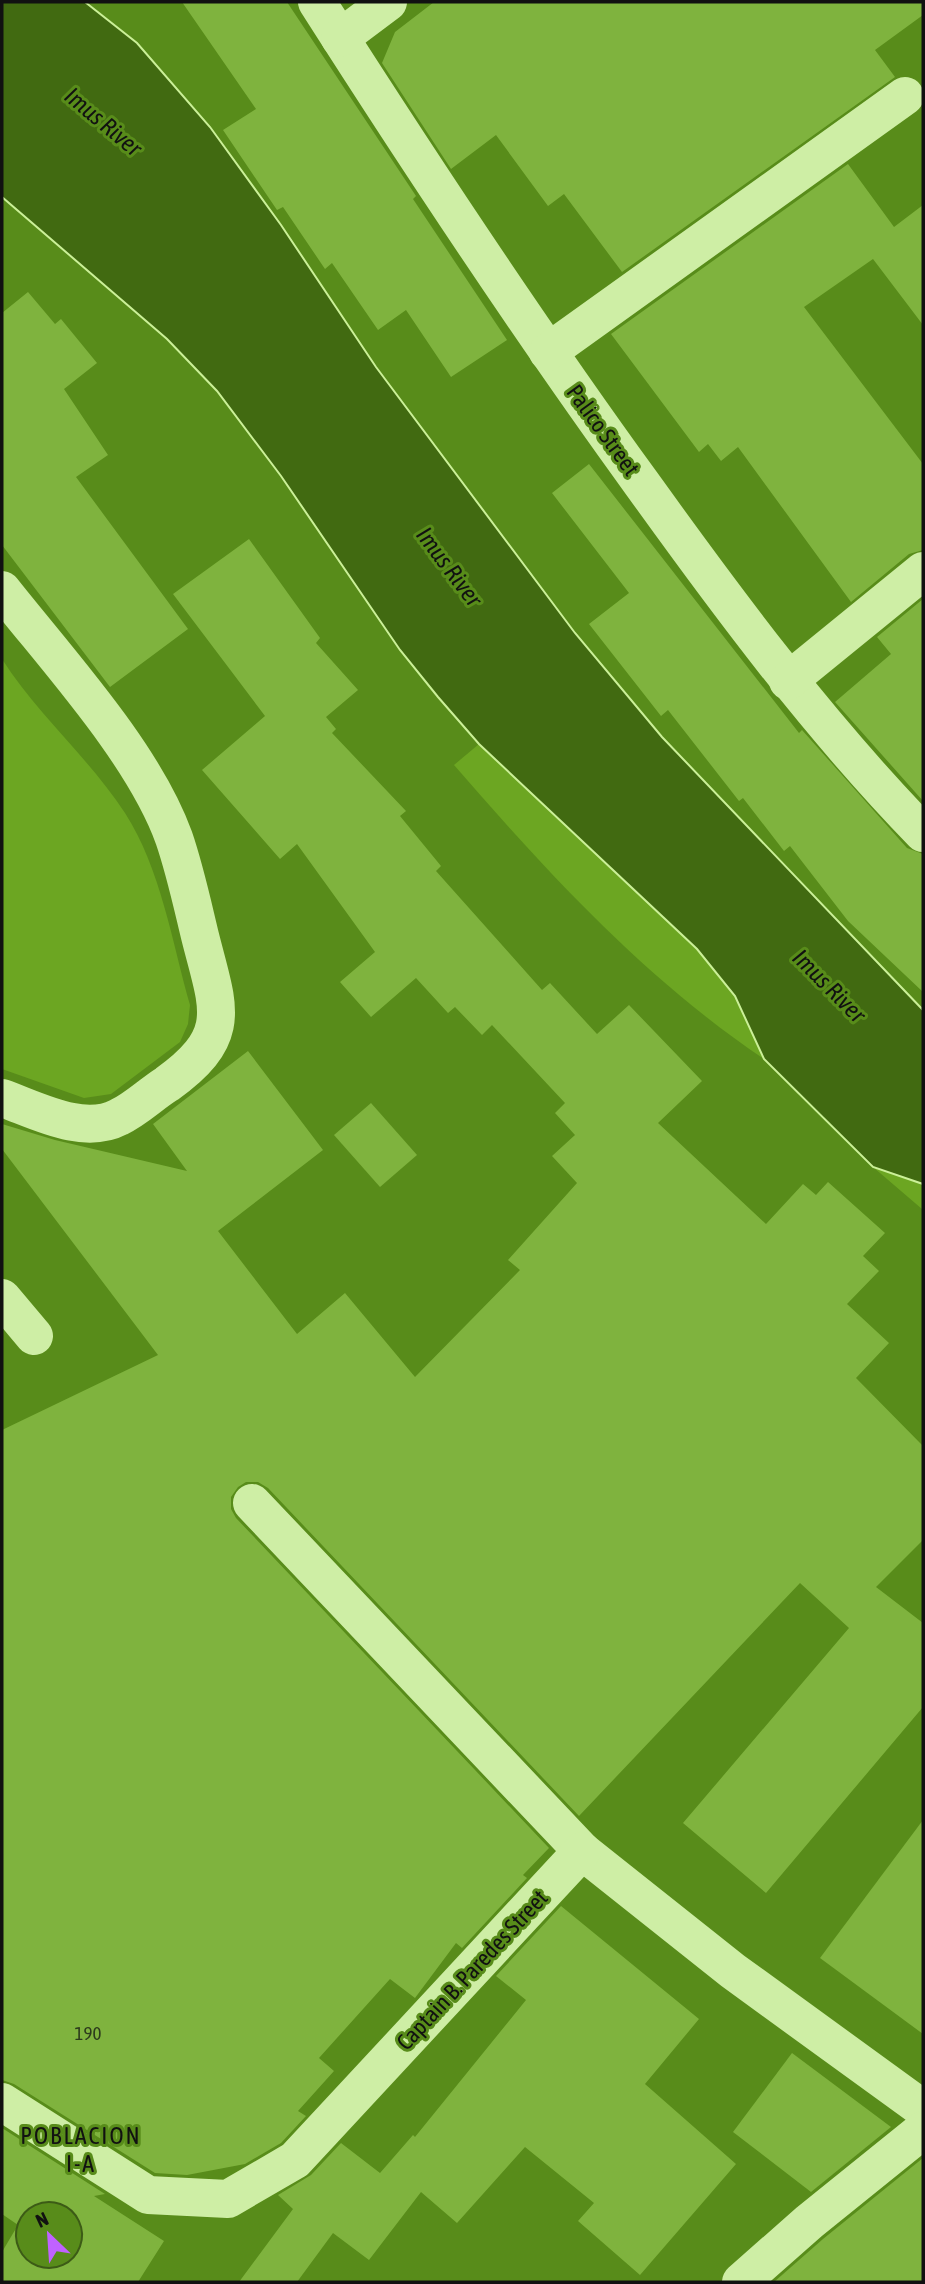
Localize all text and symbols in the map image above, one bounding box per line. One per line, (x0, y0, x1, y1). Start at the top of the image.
water label: Imus River (59, 82, 148, 162)
street label: Palico Street (561, 380, 645, 480)
water label: Imus River (411, 522, 488, 612)
water label: Imus River (787, 944, 872, 1028)
street label: Captain B. Paredes Street (391, 1885, 553, 2055)
house number: 190 (75, 2022, 101, 2044)
district label: POBLACION I-A (20, 2122, 142, 2177)
north arrow (14, 2200, 84, 2270)
text: N (32, 2207, 52, 2232)

